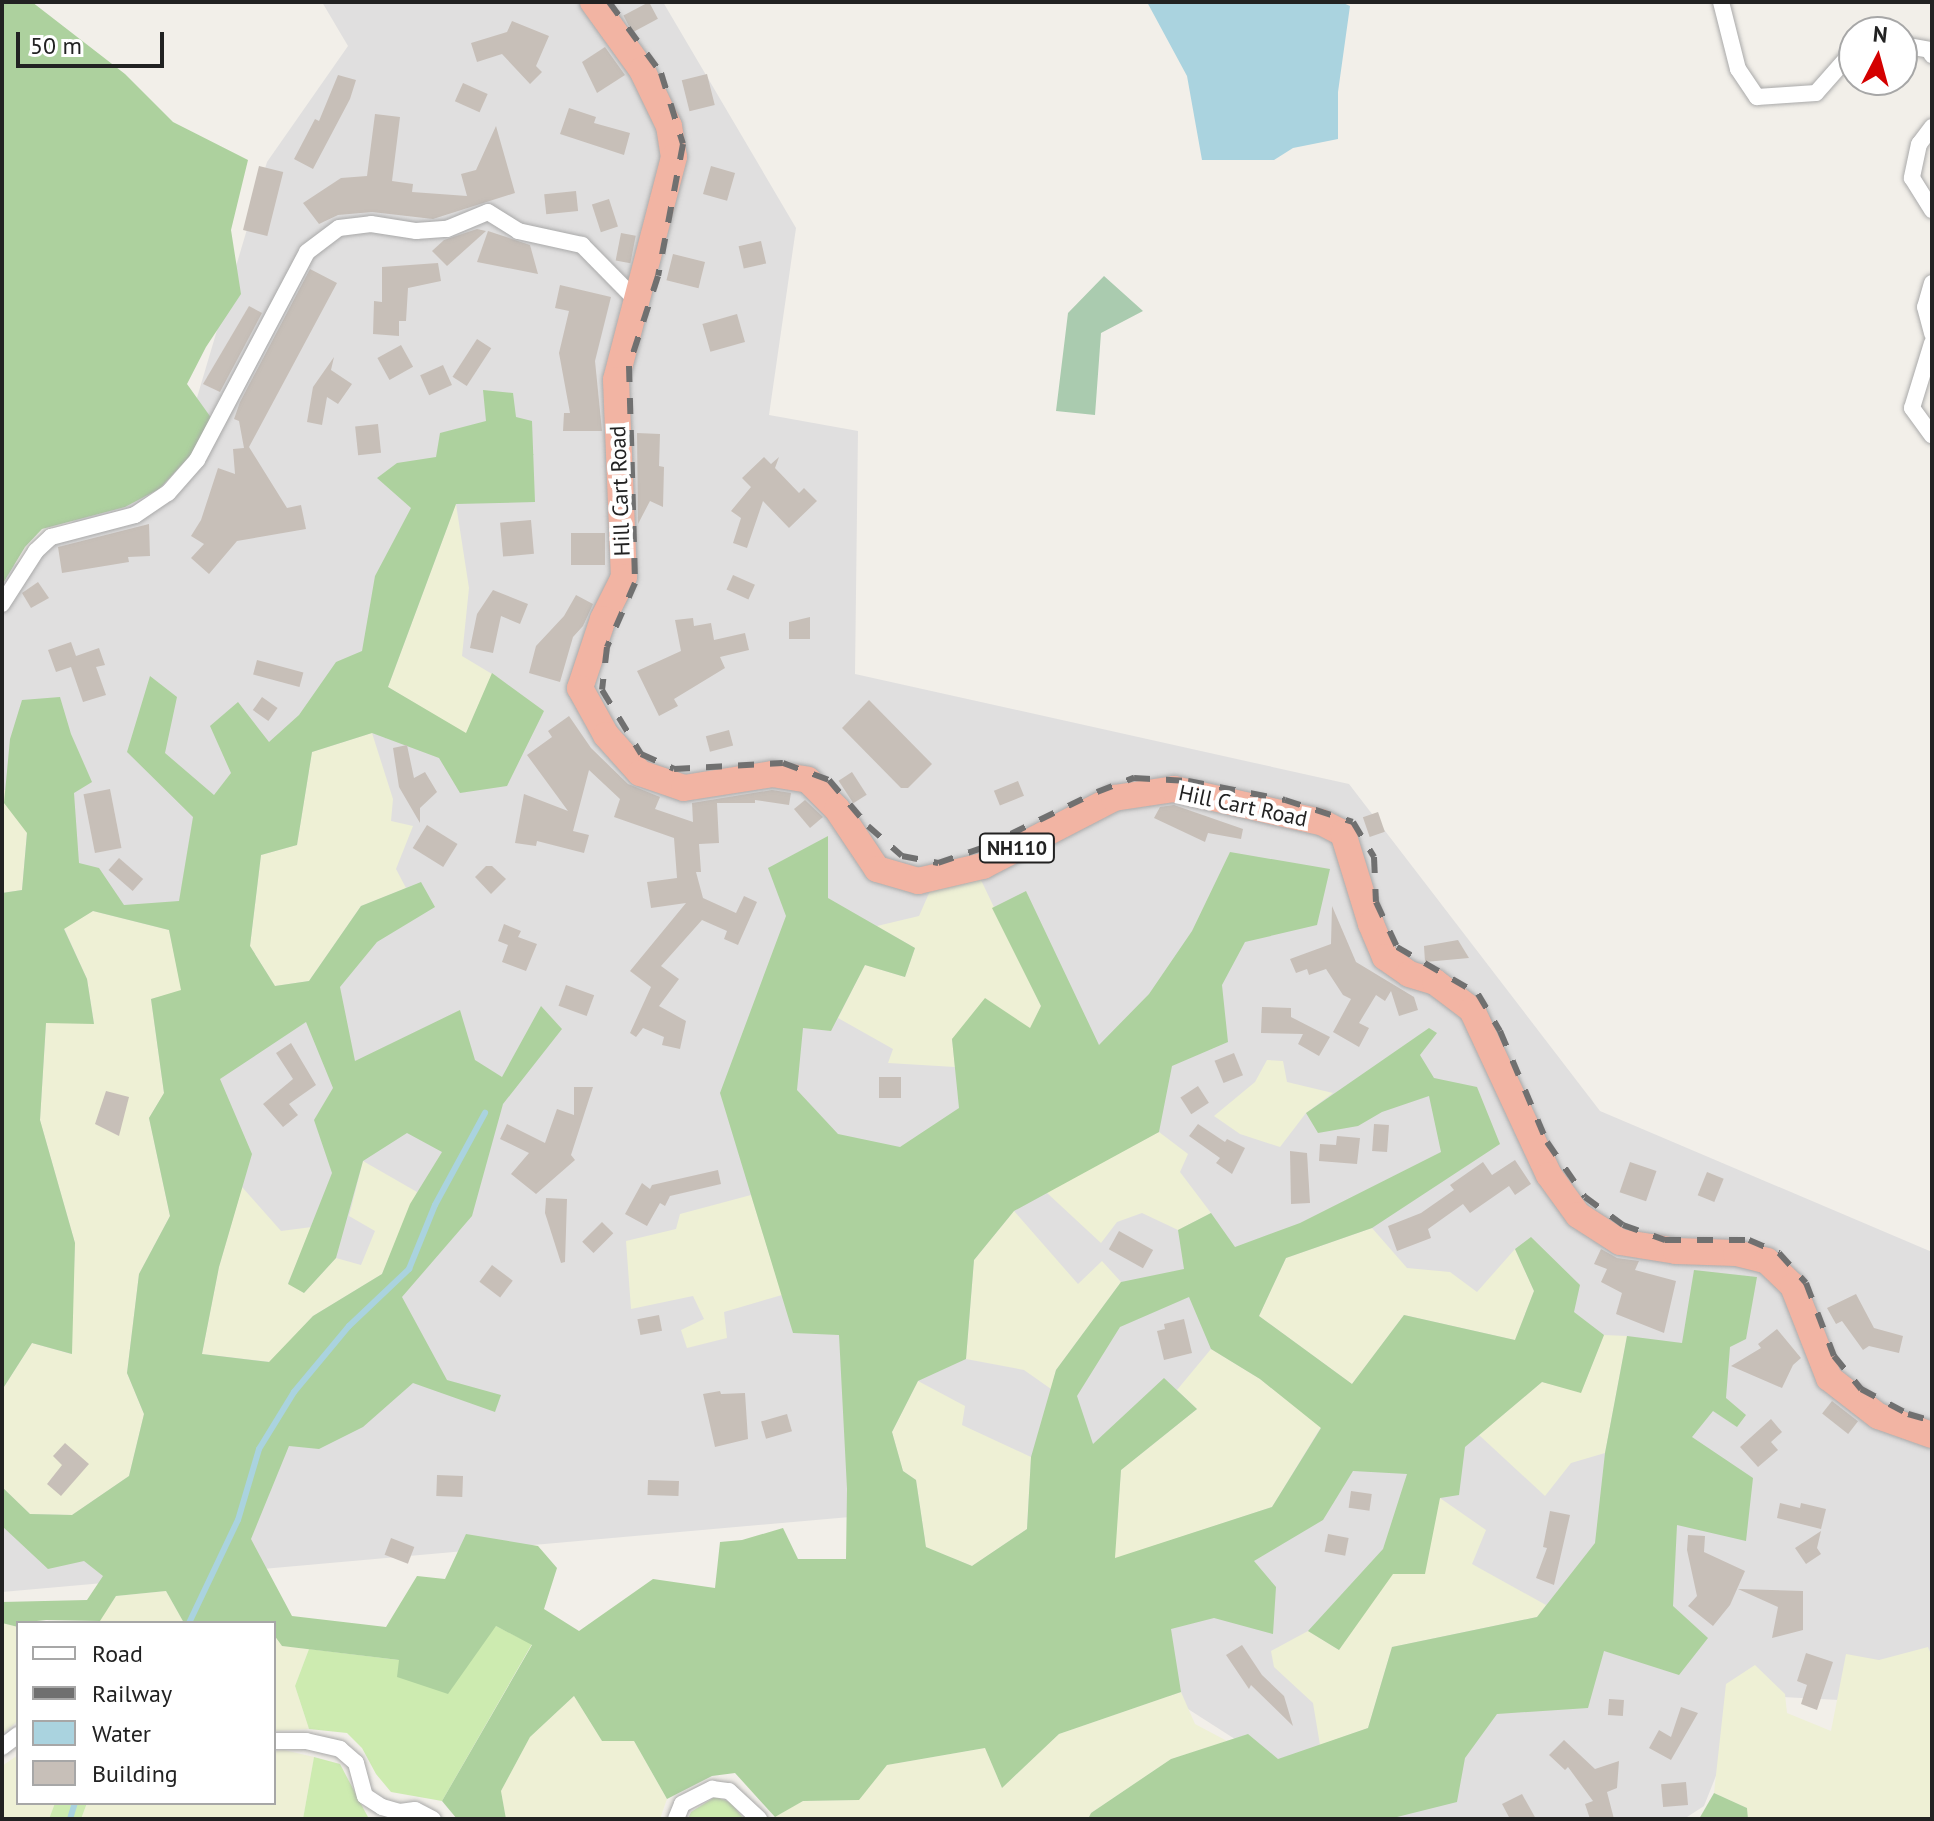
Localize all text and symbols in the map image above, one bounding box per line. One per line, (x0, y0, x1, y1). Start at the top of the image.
scale bar (20, 16, 168, 66)
north arrow (1838, 16, 1918, 96)
text: N (1872, 19, 1889, 49)
text: 50 m (30, 30, 82, 61)
street label: Hill Cart Road (605, 425, 635, 557)
street label: Hill Cart Road (1176, 780, 1310, 832)
road number: NH110 (977, 832, 1057, 864)
legend (16, 1621, 276, 1805)
text: Road (92, 1638, 143, 1669)
text: Railway (92, 1678, 172, 1709)
text: Water (92, 1718, 151, 1749)
text: Building (92, 1758, 178, 1789)

